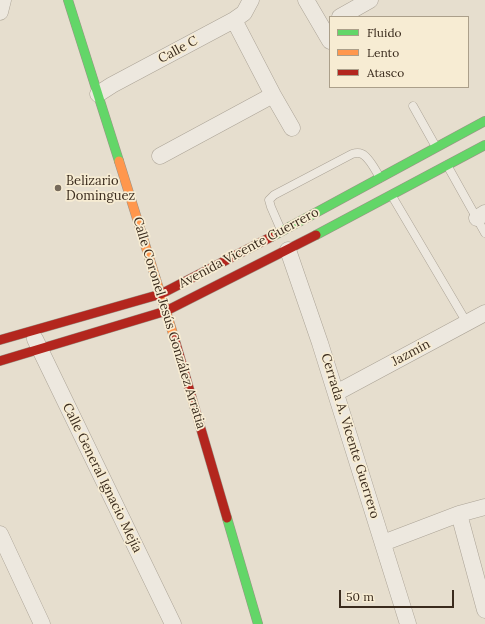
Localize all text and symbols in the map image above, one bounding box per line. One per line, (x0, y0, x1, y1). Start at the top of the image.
legend (329, 16, 469, 88)
text: Fluido (367, 25, 402, 40)
street label: Calle C (156, 33, 200, 67)
text: Lento (367, 45, 399, 60)
text: Atasco (367, 65, 404, 80)
place label: Belizario Dominguez (66, 173, 135, 204)
marker: Belizario Dominguez (53, 183, 63, 193)
street label: Avenida Vicente Guerrero (176, 204, 322, 292)
street label: Calle Coronel Jesús González Arratia (129, 215, 209, 431)
street label: Jazmín (389, 336, 433, 370)
street label: Cerrada A. Vicente Guerrero (317, 352, 383, 520)
street label: Calle General Ignacio Mejía (59, 401, 145, 555)
scale bar (341, 582, 456, 608)
text: 50 m (346, 589, 374, 604)

